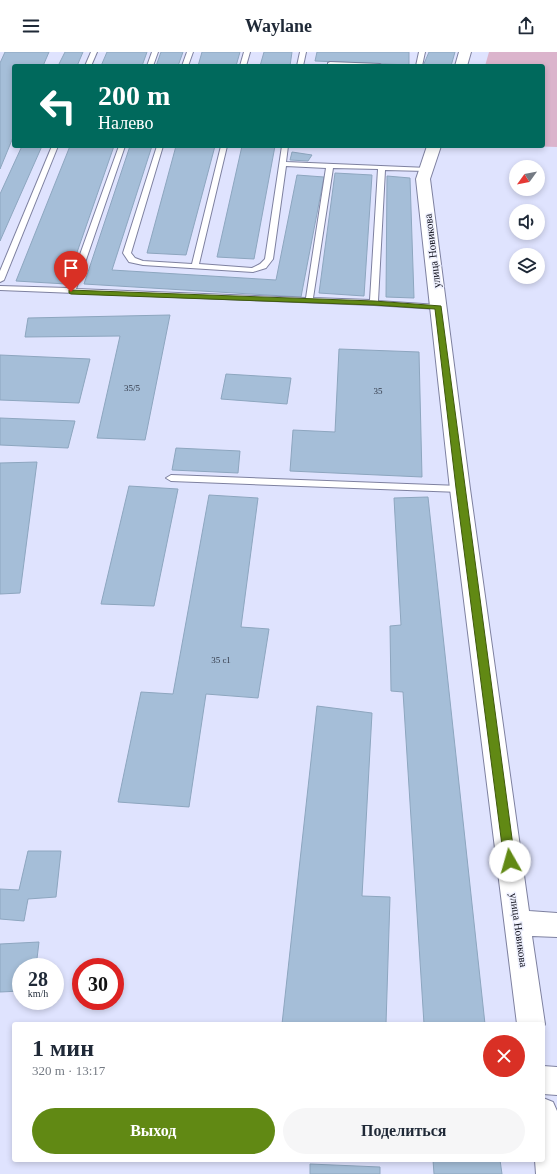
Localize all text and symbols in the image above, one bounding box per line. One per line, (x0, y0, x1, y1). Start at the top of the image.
icon: menu (20, 15, 42, 37)
icon: share (515, 15, 537, 37)
text: Waylane (245, 16, 312, 36)
icon: left (32, 80, 84, 132)
text: 200 m (98, 80, 170, 111)
text: Налево (98, 113, 154, 133)
north arrow (509, 160, 545, 196)
map controls (509, 160, 545, 284)
button: sound (509, 204, 545, 240)
street label: улица Новикова (421, 213, 443, 289)
button: layers (509, 248, 545, 284)
pin (54, 251, 88, 292)
icon: arrive (60, 257, 82, 279)
house number: 35/5 (124, 383, 140, 393)
house number: 35 (374, 386, 383, 396)
house number: 35 с1 (211, 655, 231, 665)
position arrow (489, 840, 531, 882)
street label: улица Новикова (508, 892, 530, 968)
speed limit sign: 30 (72, 958, 124, 1010)
text: 28 (28, 968, 48, 990)
text: km/h (28, 988, 48, 999)
text: 1 мин (32, 1035, 94, 1061)
button: close (483, 1035, 525, 1077)
text: 320 m · 13:17 (32, 1063, 105, 1078)
button: Выход (32, 1108, 275, 1154)
button: Поделиться (283, 1108, 525, 1154)

